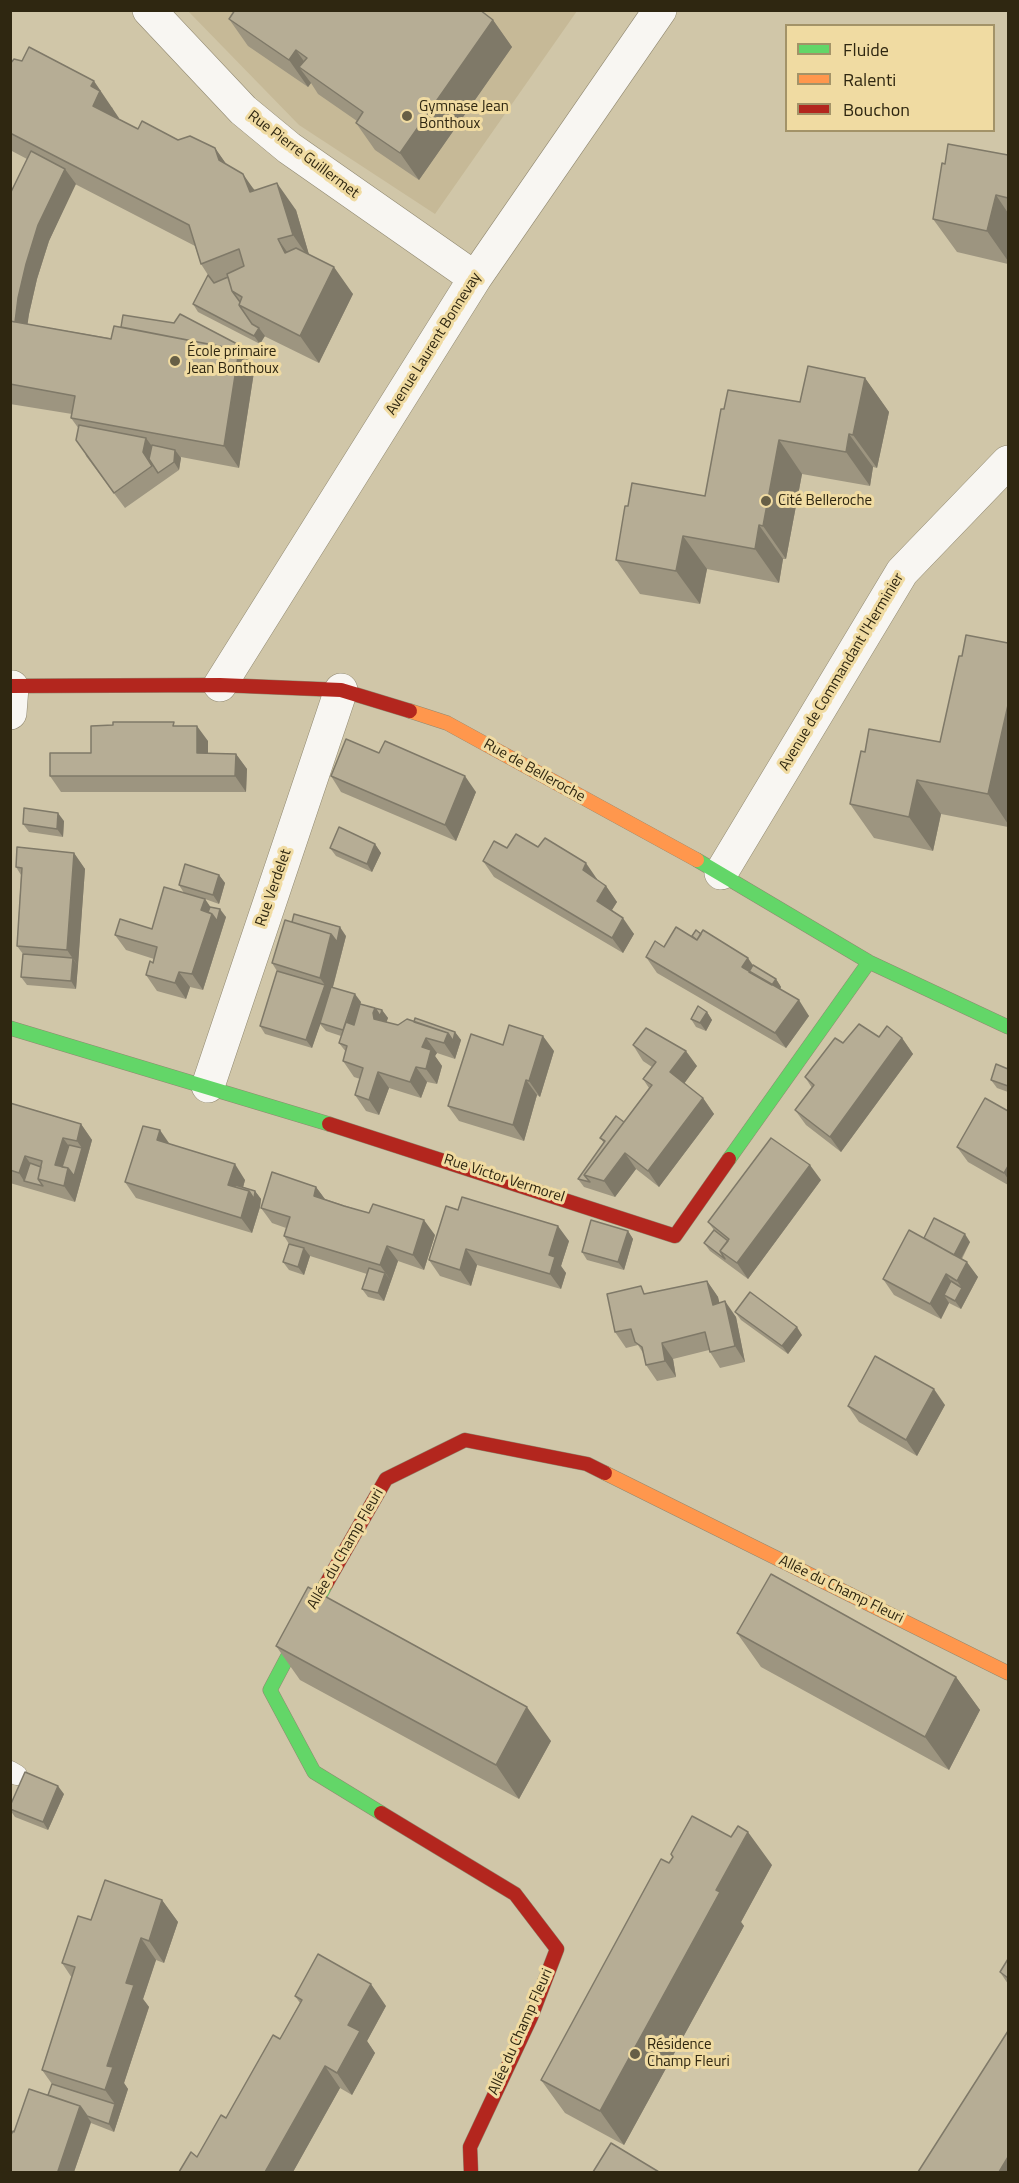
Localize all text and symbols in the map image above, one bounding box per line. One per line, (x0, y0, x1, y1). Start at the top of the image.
legend (785, 24, 995, 132)
text: Fluide (843, 36, 889, 63)
text: Ralenti (843, 66, 896, 93)
text: Bouchon (843, 96, 910, 123)
place label: Gymnase Jean Bonthoux (419, 98, 509, 133)
street label: Rue Pierre Guillermet (244, 107, 362, 203)
marker: Gymnase Jean Bonthoux (400, 109, 414, 123)
street label: Avenue Laurent Bonnevay (383, 269, 485, 419)
place label: École primaire Jean Bonthoux (187, 343, 279, 378)
marker: École primaire Jean Bonthoux (168, 354, 182, 368)
place label: Cité Belleroche (778, 492, 872, 510)
marker: Cité Belleroche (759, 494, 773, 508)
street label: Avenue de Commandant l'Herminier (776, 570, 908, 774)
street label: Rue de Belleroche (480, 736, 588, 806)
street label: Rue Verdelet (252, 847, 296, 929)
street label: Rue Victor Vermorel (441, 1151, 567, 1207)
street label: Allée du Champ Fleuri (304, 1485, 388, 1613)
street label: Allée du Champ Fleuri (776, 1552, 906, 1628)
street label: Allée du Champ Fleuri (485, 1966, 557, 2098)
place label: Résidence Champ Fleuri (647, 2036, 730, 2071)
marker: Résidence Champ Fleuri (628, 2047, 642, 2061)

